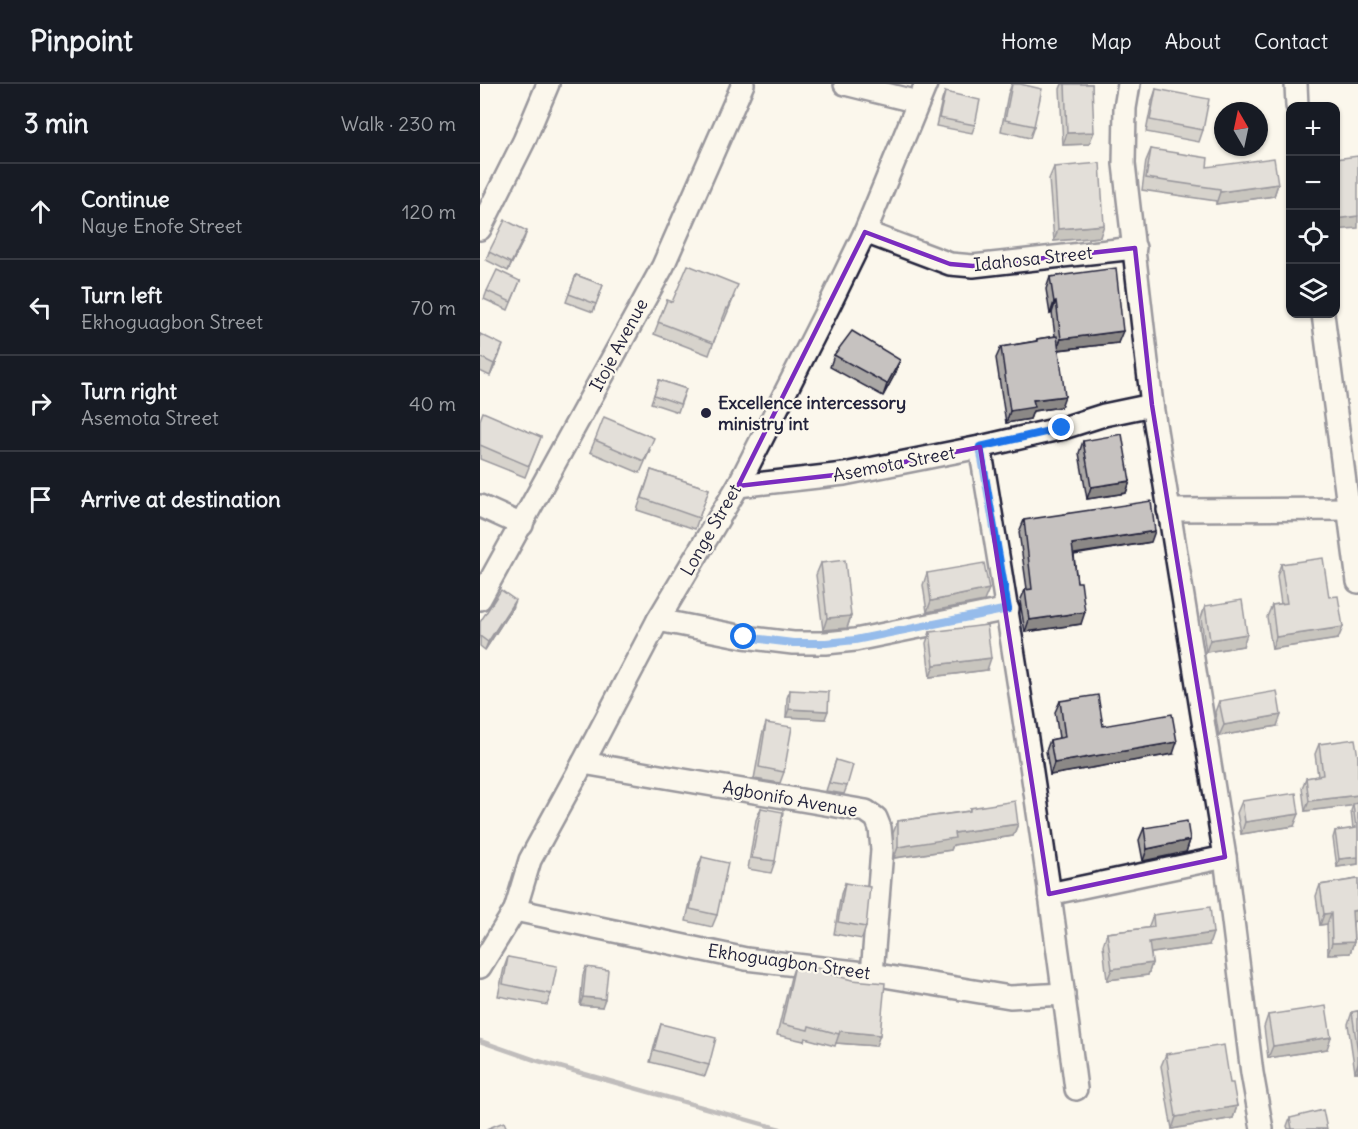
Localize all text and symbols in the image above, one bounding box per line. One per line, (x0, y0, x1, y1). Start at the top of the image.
text: Pinpoint (30, 23, 133, 59)
text: Home (1001, 28, 1058, 55)
text: Map (1091, 28, 1132, 55)
text: About (1165, 28, 1221, 55)
text: Contact (1254, 28, 1328, 55)
north arrow (1214, 102, 1268, 156)
map controls (1286, 102, 1340, 318)
button: + (1286, 102, 1340, 156)
text: 3 min (24, 107, 89, 140)
text: Walk · 230 m (341, 111, 456, 136)
button: − (1286, 156, 1340, 210)
text: Continue (81, 185, 170, 213)
icon: ahead (24, 195, 57, 228)
text: 120 m (402, 199, 456, 224)
button: locate (1286, 210, 1340, 264)
text: Naye Enofe Street (81, 213, 242, 238)
street label: Idahosa Street (972, 241, 1094, 276)
button: layers (1286, 264, 1340, 318)
text: Turn left (81, 281, 162, 309)
icon: left (24, 291, 57, 324)
street label: Itoje Avenue (584, 294, 653, 395)
text: 70 m (411, 295, 456, 320)
text: Ekhoguagbon Street (81, 309, 263, 334)
text: Turn right (81, 377, 177, 405)
icon: right (24, 387, 57, 420)
text: 40 m (409, 391, 456, 416)
place label: Excellence intercessory ministry int (718, 391, 906, 435)
text: Asemota Street (81, 405, 219, 430)
marker: Excellence intercessory ministry int (699, 406, 713, 420)
route end (1048, 414, 1074, 440)
street label: Asemota Street (831, 440, 957, 487)
street label: Longe Street (675, 480, 746, 580)
icon: arrive (24, 483, 57, 516)
text: Arrive at destination (81, 485, 281, 513)
route start (730, 623, 756, 649)
street label: Agbonifo Avenue (721, 775, 859, 822)
street label: Ekhoguagbon Street (706, 939, 872, 984)

